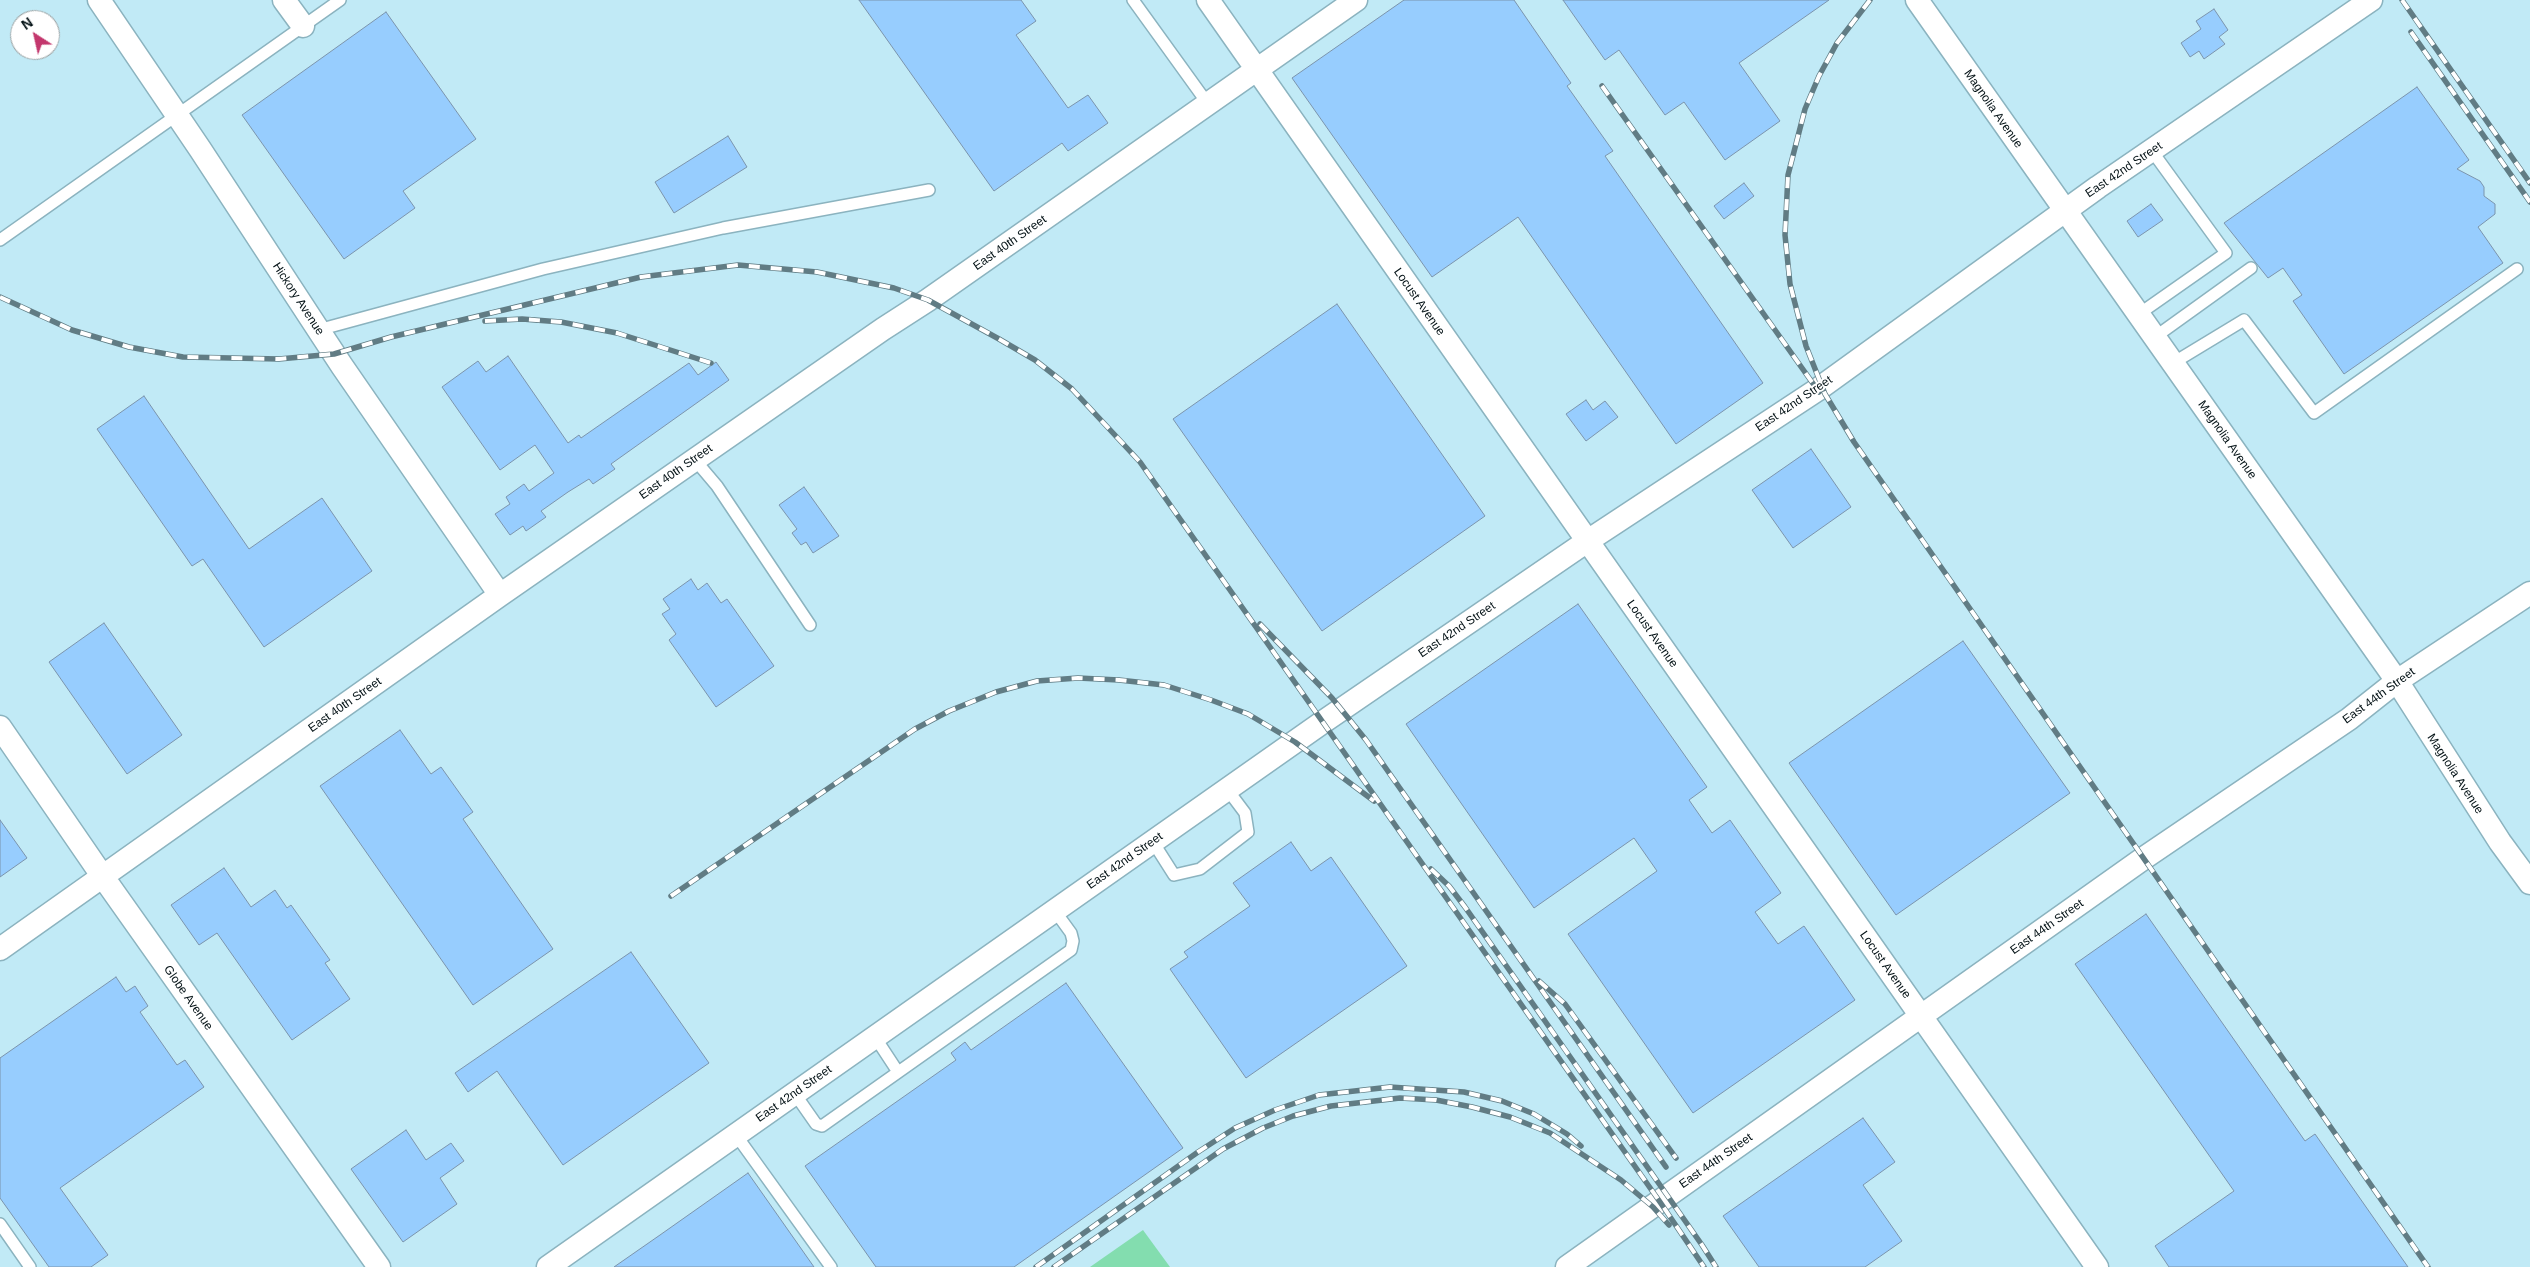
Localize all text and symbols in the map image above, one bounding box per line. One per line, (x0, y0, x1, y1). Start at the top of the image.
north arrow (10, 10, 60, 60)
text: N (18, 14, 36, 33)
street label: Magnolia Avenue (1961, 67, 2025, 151)
street label: East 42nd Street (2083, 139, 2165, 201)
street label: East 40th Street (971, 212, 1049, 274)
street label: Hickory Avenue (269, 260, 327, 338)
street label: Locust Avenue (1390, 265, 1448, 339)
street label: East 42nd Street (1753, 373, 1835, 435)
street label: Magnolia Avenue (2195, 398, 2259, 482)
street label: East 40th Street (637, 441, 715, 503)
street label: Locust Avenue (1623, 597, 1681, 671)
street label: East 42nd Street (1416, 599, 1498, 661)
street label: East 44th Street (2340, 665, 2418, 727)
street label: East 40th Street (306, 674, 384, 736)
street label: Magnolia Avenue (2424, 731, 2486, 817)
street label: East 42nd Street (1084, 829, 1166, 893)
street label: East 44th Street (2008, 896, 2086, 958)
street label: Locust Avenue (1856, 928, 1914, 1002)
street label: Globe Avenue (160, 963, 216, 1033)
street label: East 42nd Street (753, 1062, 835, 1126)
street label: East 44th Street (1677, 1130, 1755, 1192)

